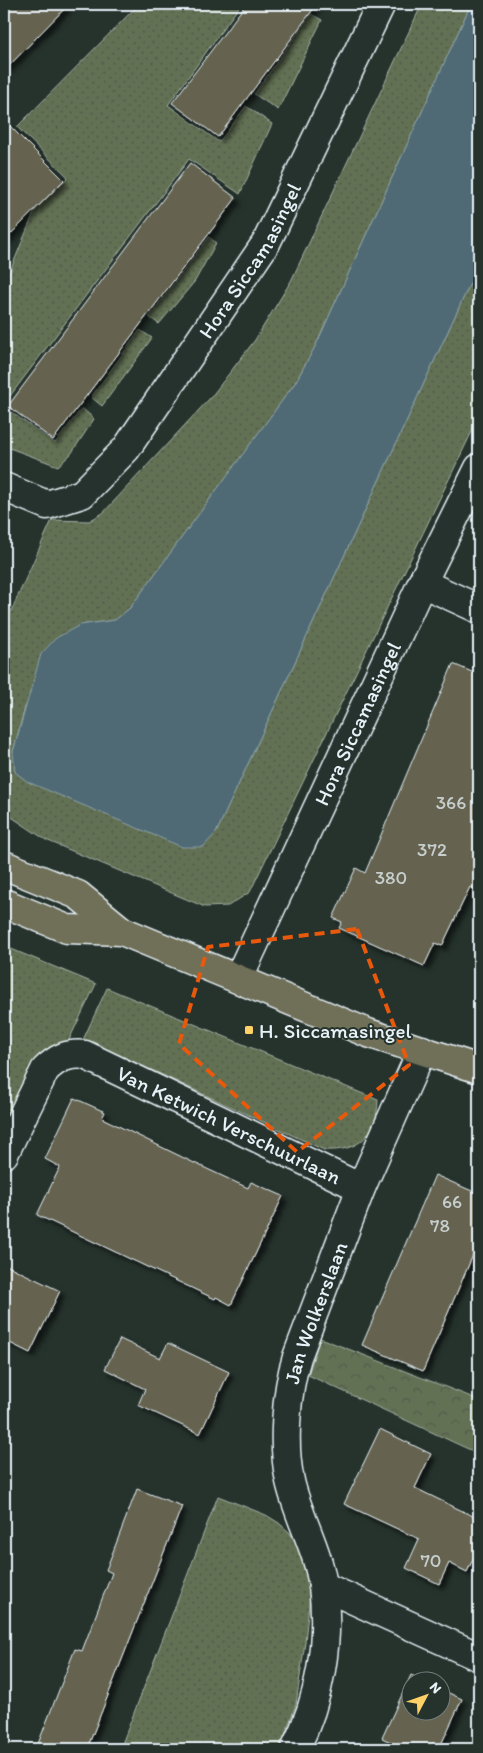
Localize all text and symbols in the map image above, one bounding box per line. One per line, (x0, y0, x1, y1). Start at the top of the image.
street label: Hora Siccamasingel (193, 178, 306, 343)
street label: Hora Siccamasingel (308, 637, 406, 809)
house number: 366 (436, 791, 466, 814)
house number: 372 (417, 838, 447, 861)
house number: 380 (375, 866, 407, 889)
place label: H. Siccamasingel (259, 1018, 412, 1043)
marker: H. Siccamasingel (243, 1024, 255, 1036)
street label: Van Ketwich Verschuurlaan (113, 1060, 345, 1189)
house number: 66 (442, 1190, 462, 1213)
house number: 78 (430, 1214, 450, 1237)
street label: Jan Wolkerslaan (278, 1238, 352, 1386)
house number: 70 (420, 1549, 442, 1572)
north arrow (400, 1670, 450, 1720)
text: N (426, 1679, 445, 1697)

